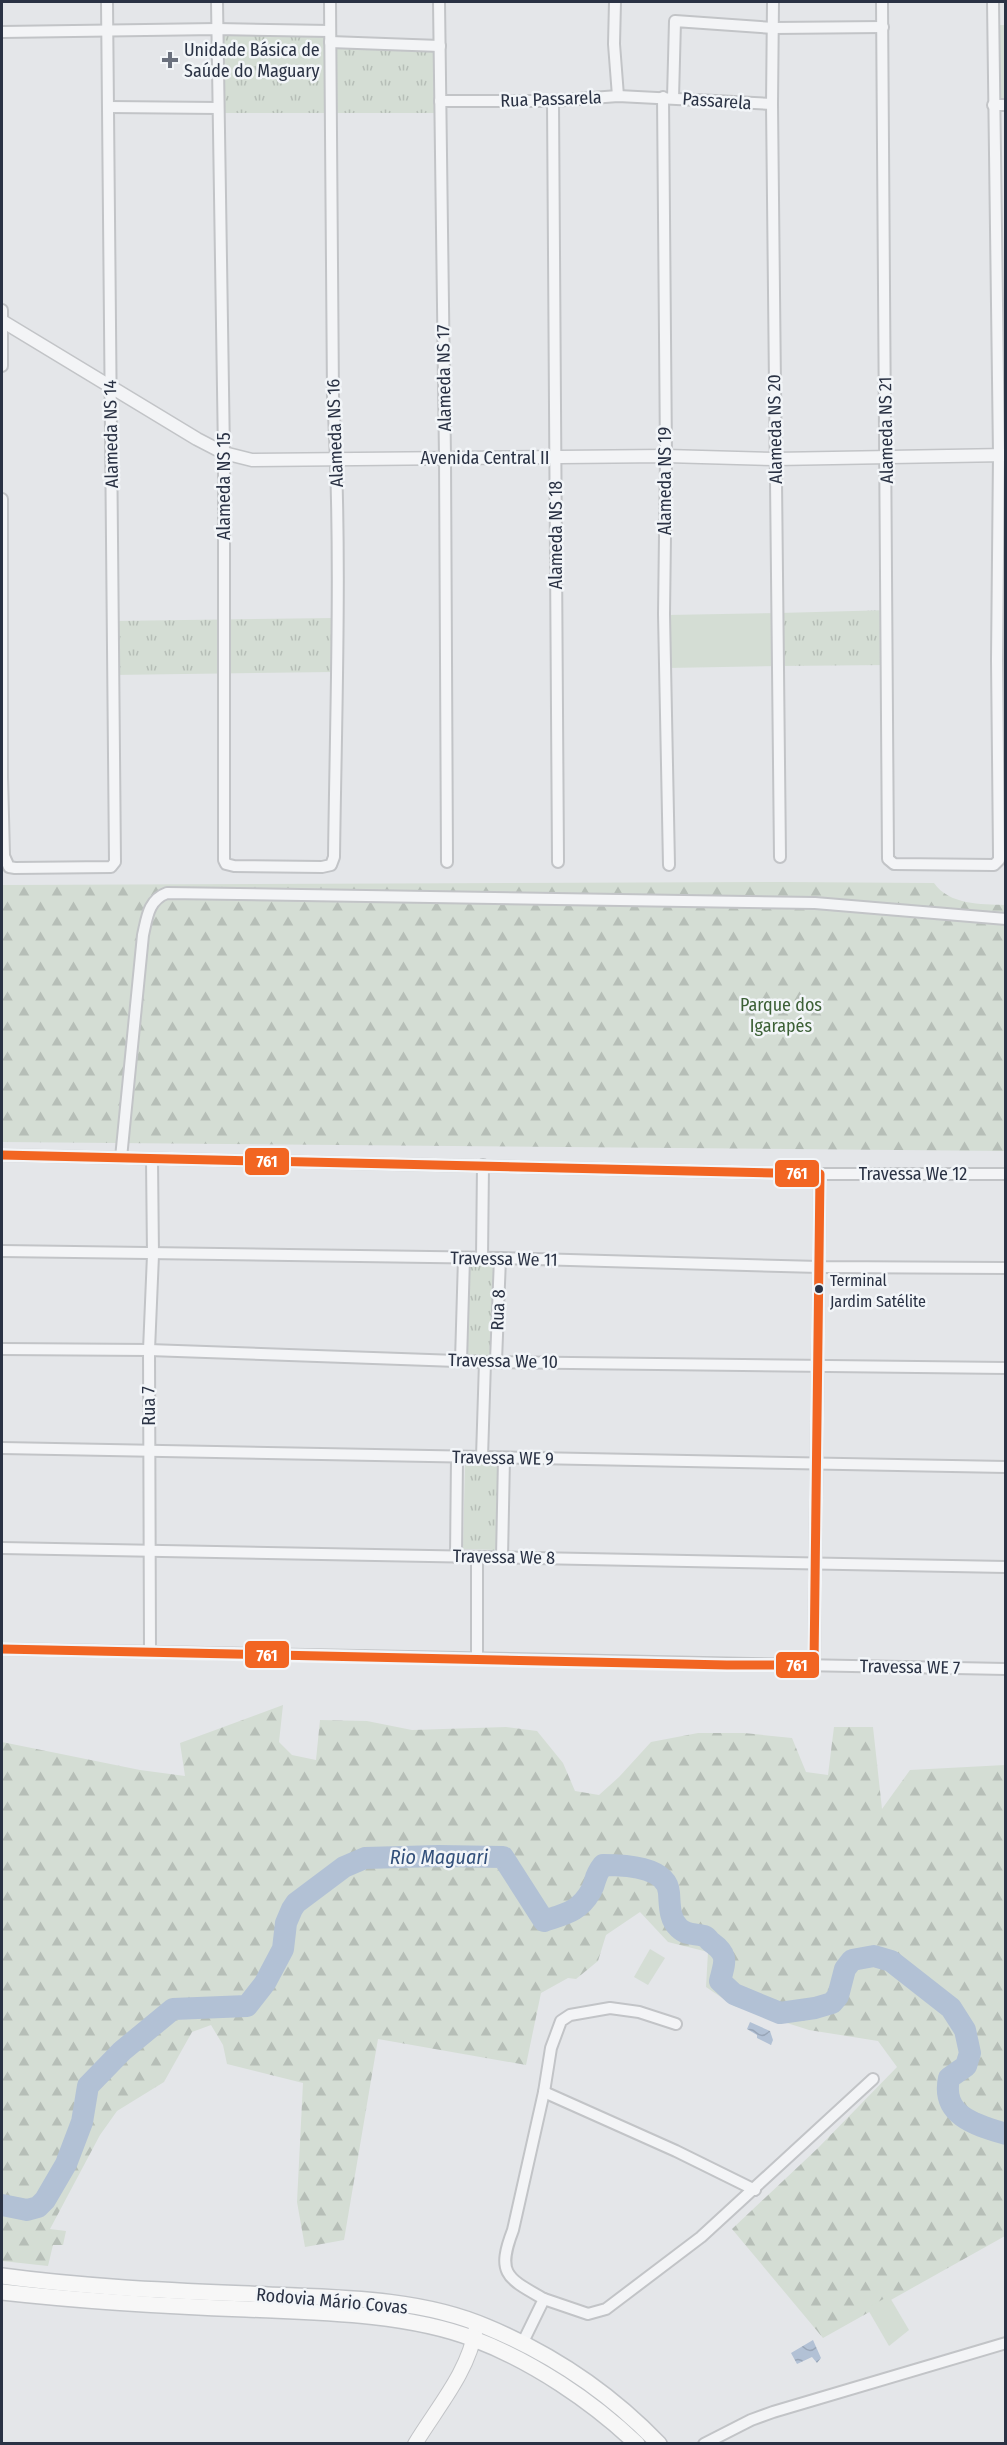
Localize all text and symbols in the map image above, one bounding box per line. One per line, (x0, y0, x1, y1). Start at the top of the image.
place label: Unidade Básica de Saúde do Maguary (184, 39, 320, 82)
marker: Unidade Básica de Saúde do Maguary (161, 51, 179, 69)
street label: Rua Passarela (500, 86, 602, 112)
street label: Passarela (682, 88, 752, 114)
street label: Alameda NS 17 (432, 324, 456, 432)
street label: Alameda NS 20 (763, 374, 787, 484)
street label: Alameda NS 21 (874, 376, 898, 484)
street label: Alameda NS 16 (322, 378, 348, 488)
street label: Alameda NS 14 (99, 379, 123, 488)
street label: Alameda NS 19 (654, 427, 676, 535)
street label: Alameda NS 15 (213, 432, 235, 540)
street label: Avenida Central II (421, 447, 549, 469)
street label: Alameda NS 18 (545, 481, 567, 589)
park label: Parque dos Igarapés (740, 994, 822, 1037)
line badge: 761 (244, 1147, 290, 1176)
text: 761 (257, 1152, 277, 1171)
line badge: 761 (774, 1159, 820, 1188)
street label: Travessa We 12 (859, 1163, 967, 1185)
text: 761 (787, 1164, 807, 1183)
street label: Travessa We 11 (450, 1247, 558, 1271)
place label: Terminal Jardim Satélite (830, 1271, 926, 1311)
marker: Terminal Jardim Satélite (813, 1283, 825, 1295)
street label: Rua 8 (486, 1289, 510, 1331)
street label: Travessa We 10 (448, 1349, 558, 1373)
street label: Rua 7 (138, 1386, 160, 1426)
street label: Travessa WE 9 (452, 1446, 554, 1470)
street label: Travessa We 8 (453, 1545, 555, 1569)
line badge: 761 (244, 1640, 290, 1669)
text: 761 (257, 1646, 277, 1665)
line badge: 761 (775, 1651, 820, 1679)
street label: Travessa WE 7 (860, 1655, 960, 1679)
text: 761 (787, 1656, 807, 1675)
water label: Rio Maguari (390, 1845, 488, 1869)
street label: Rodovia Mário Covas (255, 2283, 409, 2319)

